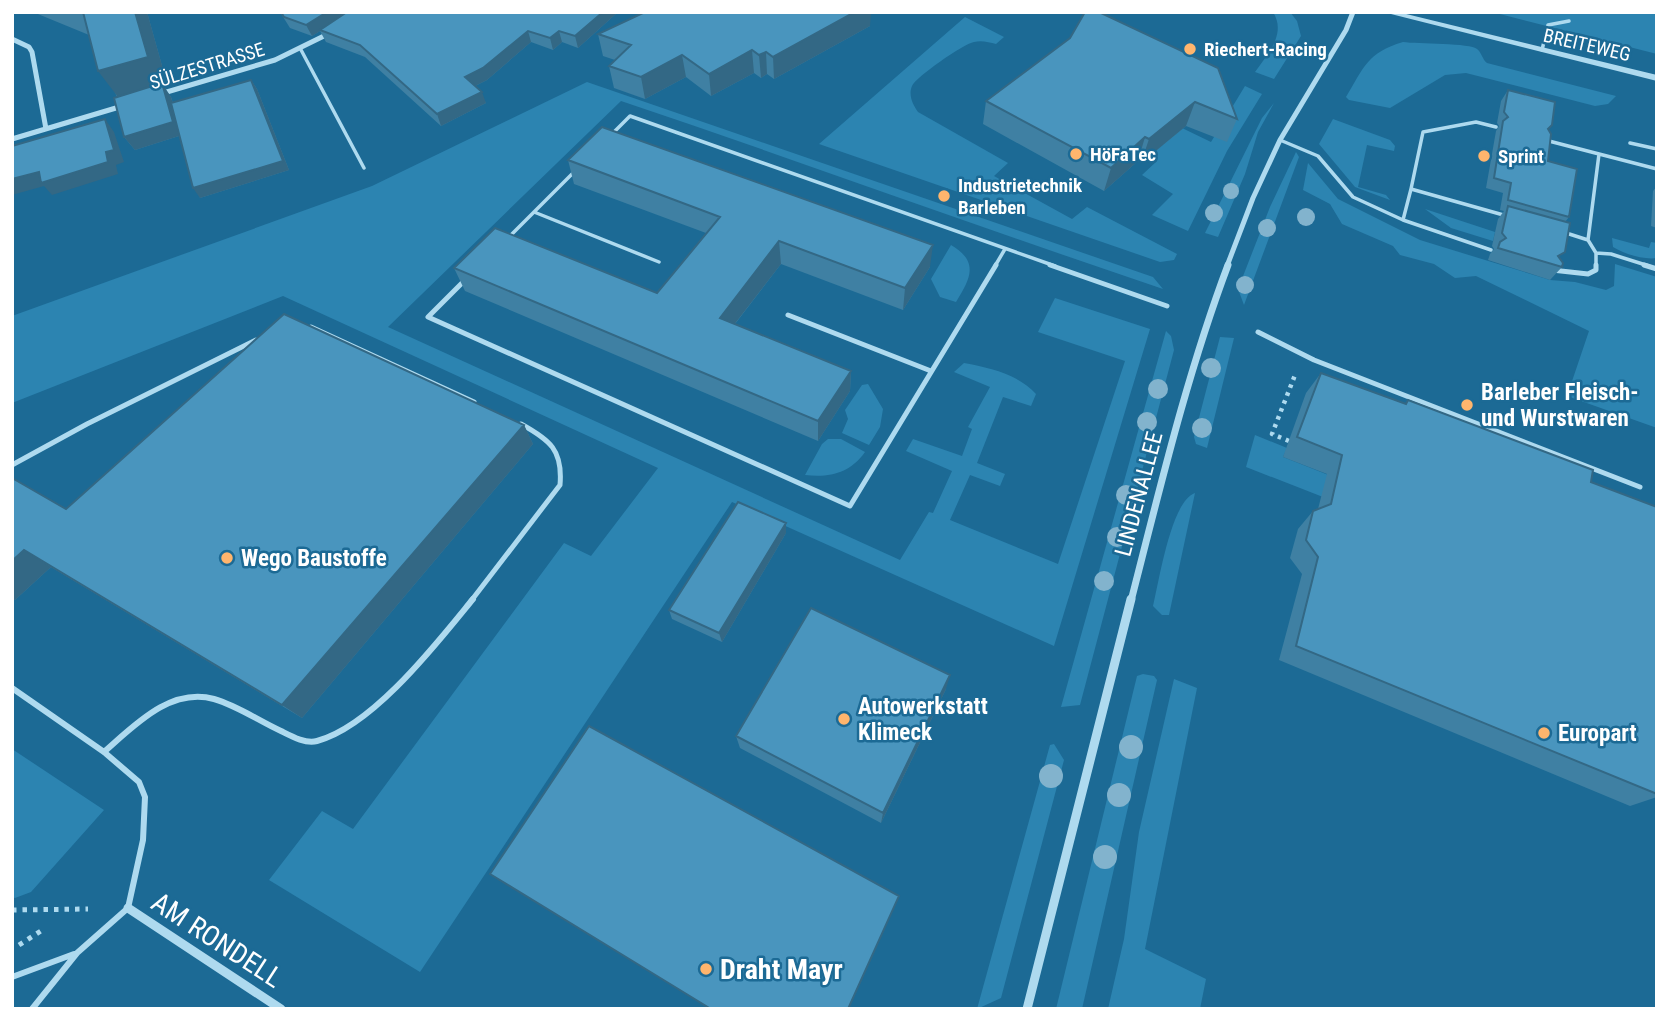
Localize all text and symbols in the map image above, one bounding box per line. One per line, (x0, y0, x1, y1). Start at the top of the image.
street label: BREITEWEG (1541, 24, 1633, 66)
street label: SÜLZESTRASSE (147, 38, 267, 94)
place label: Riechert-Racing (1204, 38, 1327, 61)
marker: Riechert-Racing (1182, 41, 1198, 57)
place label: HöFaTec (1090, 143, 1156, 166)
place label: Sprint (1498, 145, 1544, 168)
marker: HöFaTec (1068, 146, 1084, 162)
marker: Sprint (1476, 148, 1492, 164)
place label: Industrietechnik Barleben (958, 174, 1083, 219)
marker: Industrietechnik Barleben (936, 188, 952, 204)
place label: Barleber Fleisch- und Wurstwaren (1481, 379, 1639, 432)
marker: Barleber Fleisch- und Wurstwaren (1459, 397, 1475, 413)
street label: LINDENALLEE (1109, 429, 1169, 559)
place label: Wego Baustoffe (241, 545, 387, 572)
marker: Wego Baustoffe (219, 550, 235, 566)
place label: Autowerkstatt Klimeck (858, 693, 988, 746)
marker: Autowerkstatt Klimeck (836, 711, 852, 727)
place label: Europart (1558, 720, 1637, 747)
marker: Europart (1536, 725, 1552, 741)
street label: AM RONDELL (145, 886, 289, 994)
place label: Draht Mayr (720, 953, 843, 986)
marker: Draht Mayr (698, 961, 714, 977)

